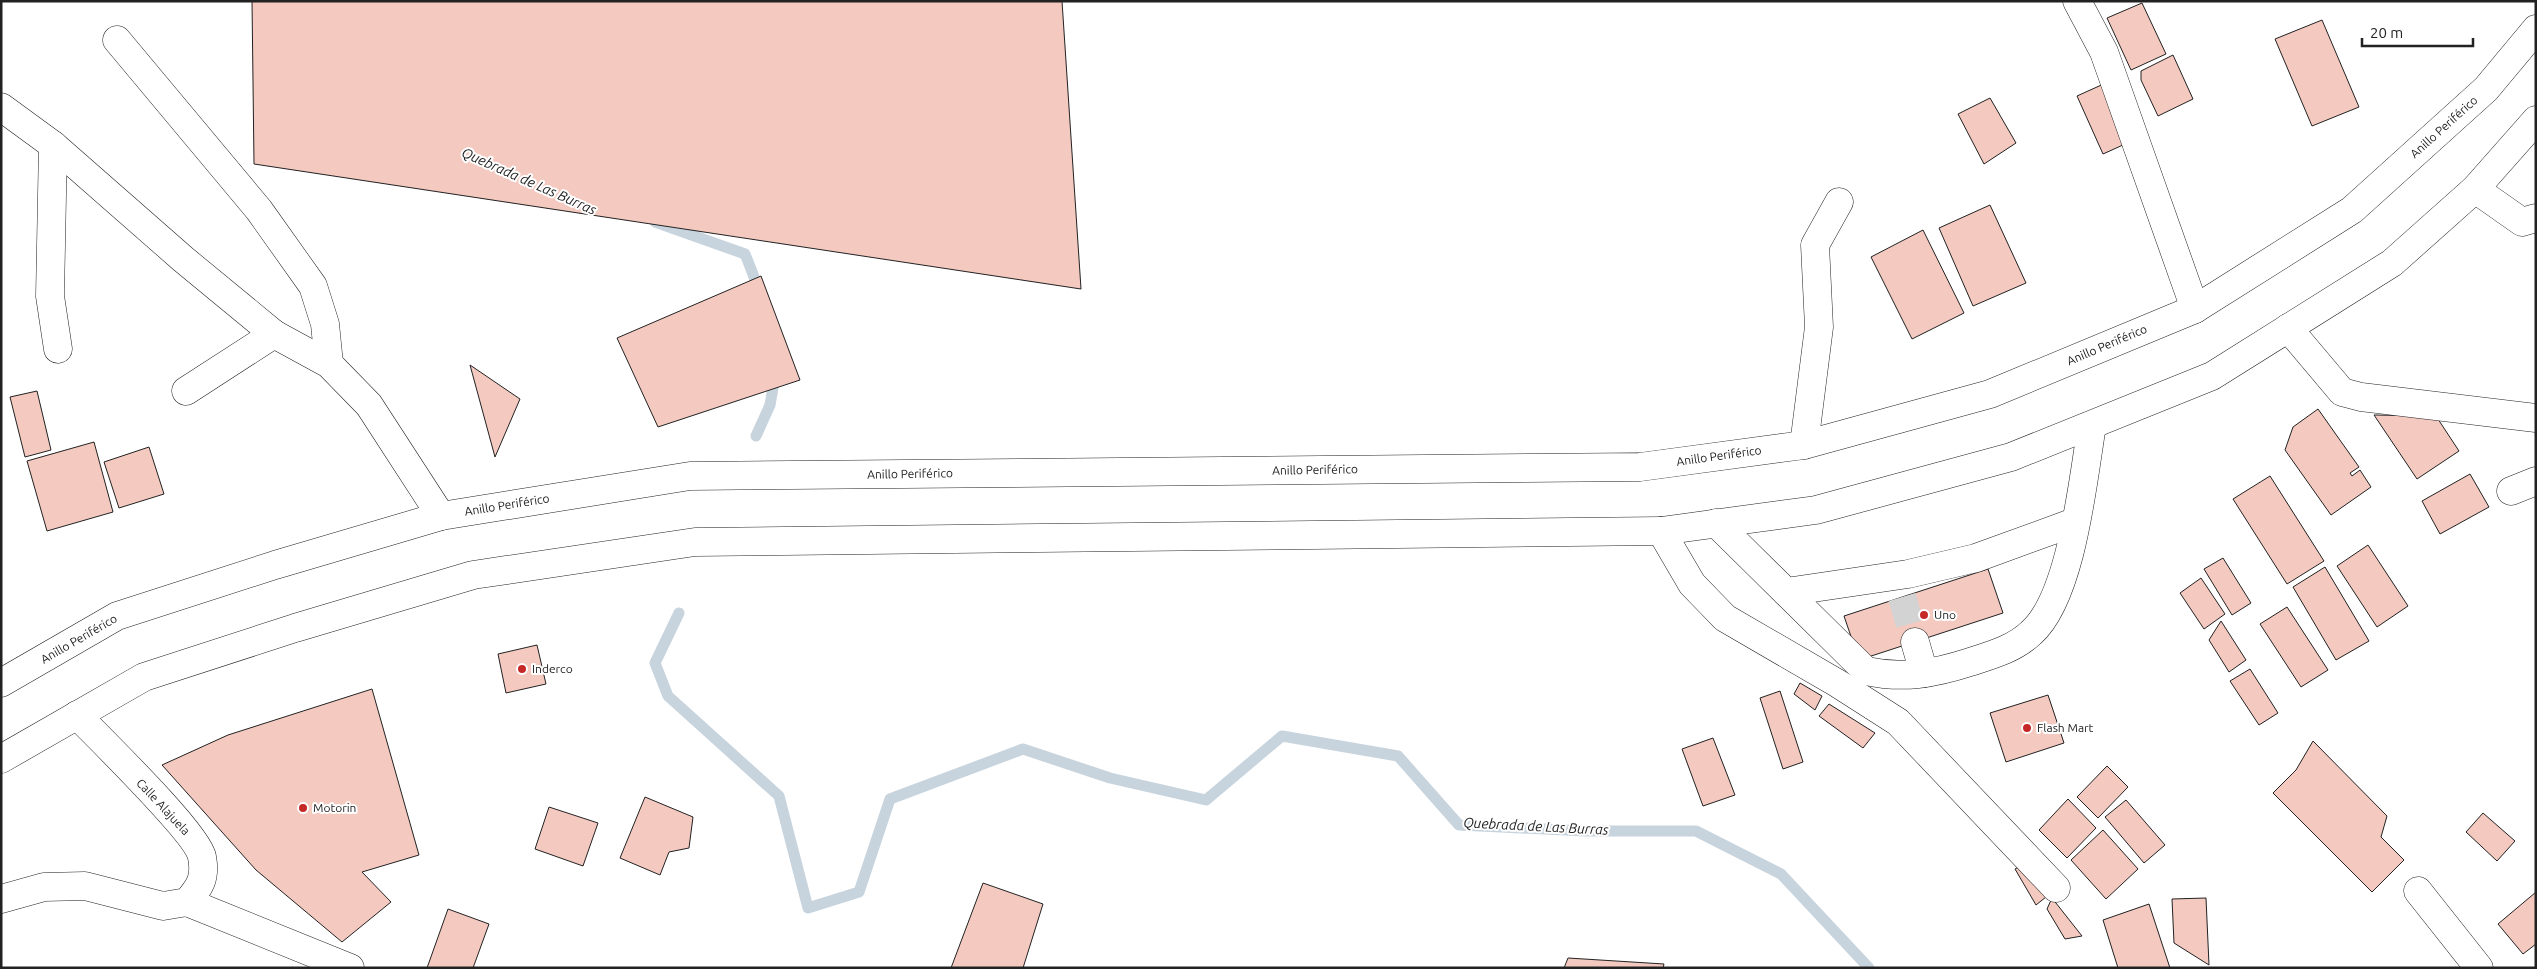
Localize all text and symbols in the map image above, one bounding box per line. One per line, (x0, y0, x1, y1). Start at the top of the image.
scale bar (2362, 15, 2473, 47)
text: 20 m (2370, 24, 2403, 41)
street label: Anillo Periférico (2407, 93, 2480, 160)
water label: Quebrada de Las Burras (459, 144, 599, 219)
street label: Anillo Periférico (2065, 322, 2149, 367)
street label: Anillo Periférico (1676, 443, 1762, 468)
street label: Anillo Periférico (1272, 462, 1358, 477)
street label: Anillo Periférico (867, 466, 953, 481)
street label: Anillo Periférico (463, 491, 550, 518)
place label: Uno (1934, 608, 1956, 621)
marker: Uno (1918, 609, 1930, 621)
street label: Anillo Periférico (38, 611, 119, 666)
place label: Inderco (532, 662, 573, 675)
marker: Inderco (516, 663, 528, 675)
place label: Flash Mart (2037, 721, 2094, 734)
marker: Flash Mart (2021, 722, 2033, 734)
street label: Calle Alajuela (134, 776, 193, 837)
place label: Motorin (313, 801, 356, 814)
marker: Motorin (297, 802, 309, 814)
water label: Quebrada de Las Burras (1463, 814, 1609, 839)

